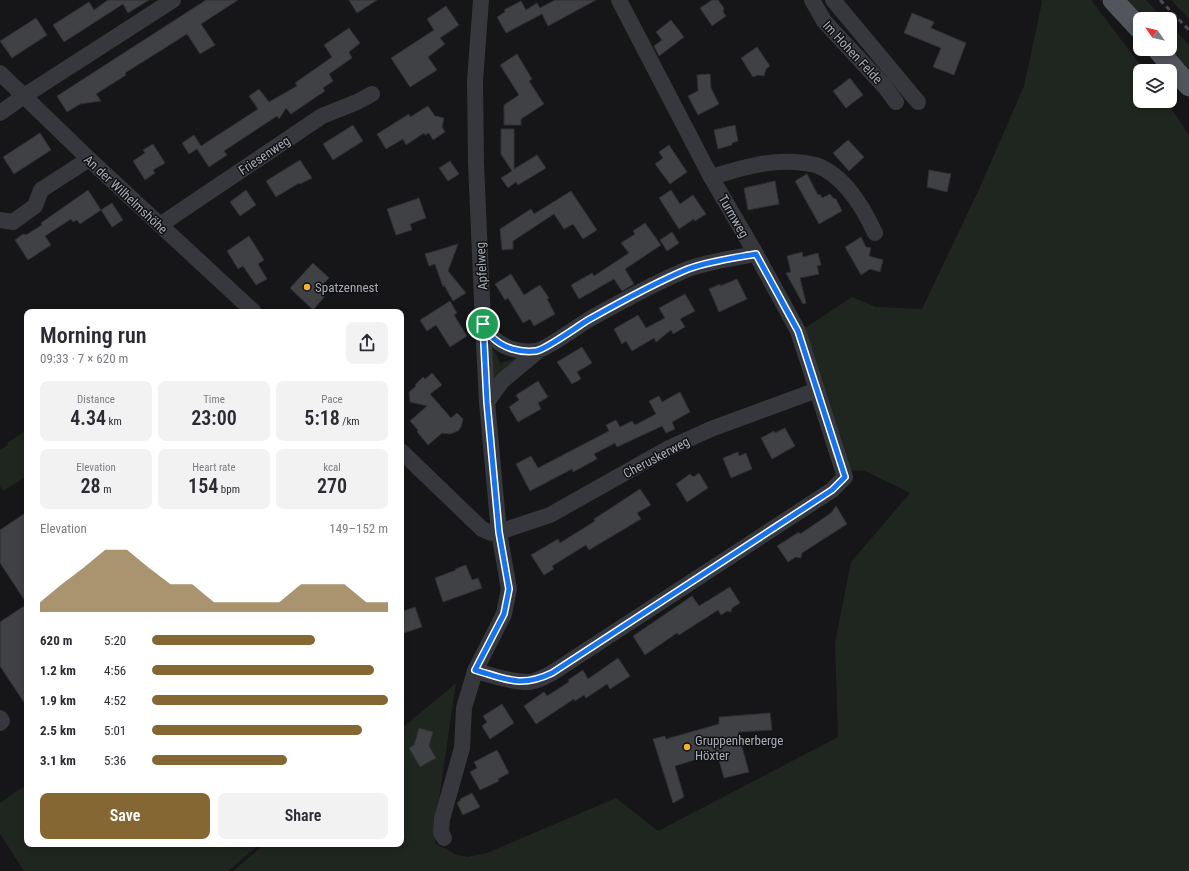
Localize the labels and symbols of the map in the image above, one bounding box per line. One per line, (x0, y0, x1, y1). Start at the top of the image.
north arrow (1133, 12, 1177, 56)
street label: Im Hohen Felde (820, 18, 885, 87)
street label: Friesenweg (236, 133, 293, 178)
street label: An der Wilhelmshöhe (81, 152, 170, 237)
street label: Turmweg (715, 192, 752, 240)
street label: Apfelweg (473, 242, 490, 290)
place label: Spatzennest (315, 280, 379, 295)
marker: Spatzennest (302, 282, 312, 292)
pin (466, 307, 500, 341)
street label: Cheruskerweg (621, 434, 692, 481)
place label: Gruppenherberge Höxter (695, 733, 783, 763)
marker: Gruppenherberge Höxter (682, 742, 692, 752)

